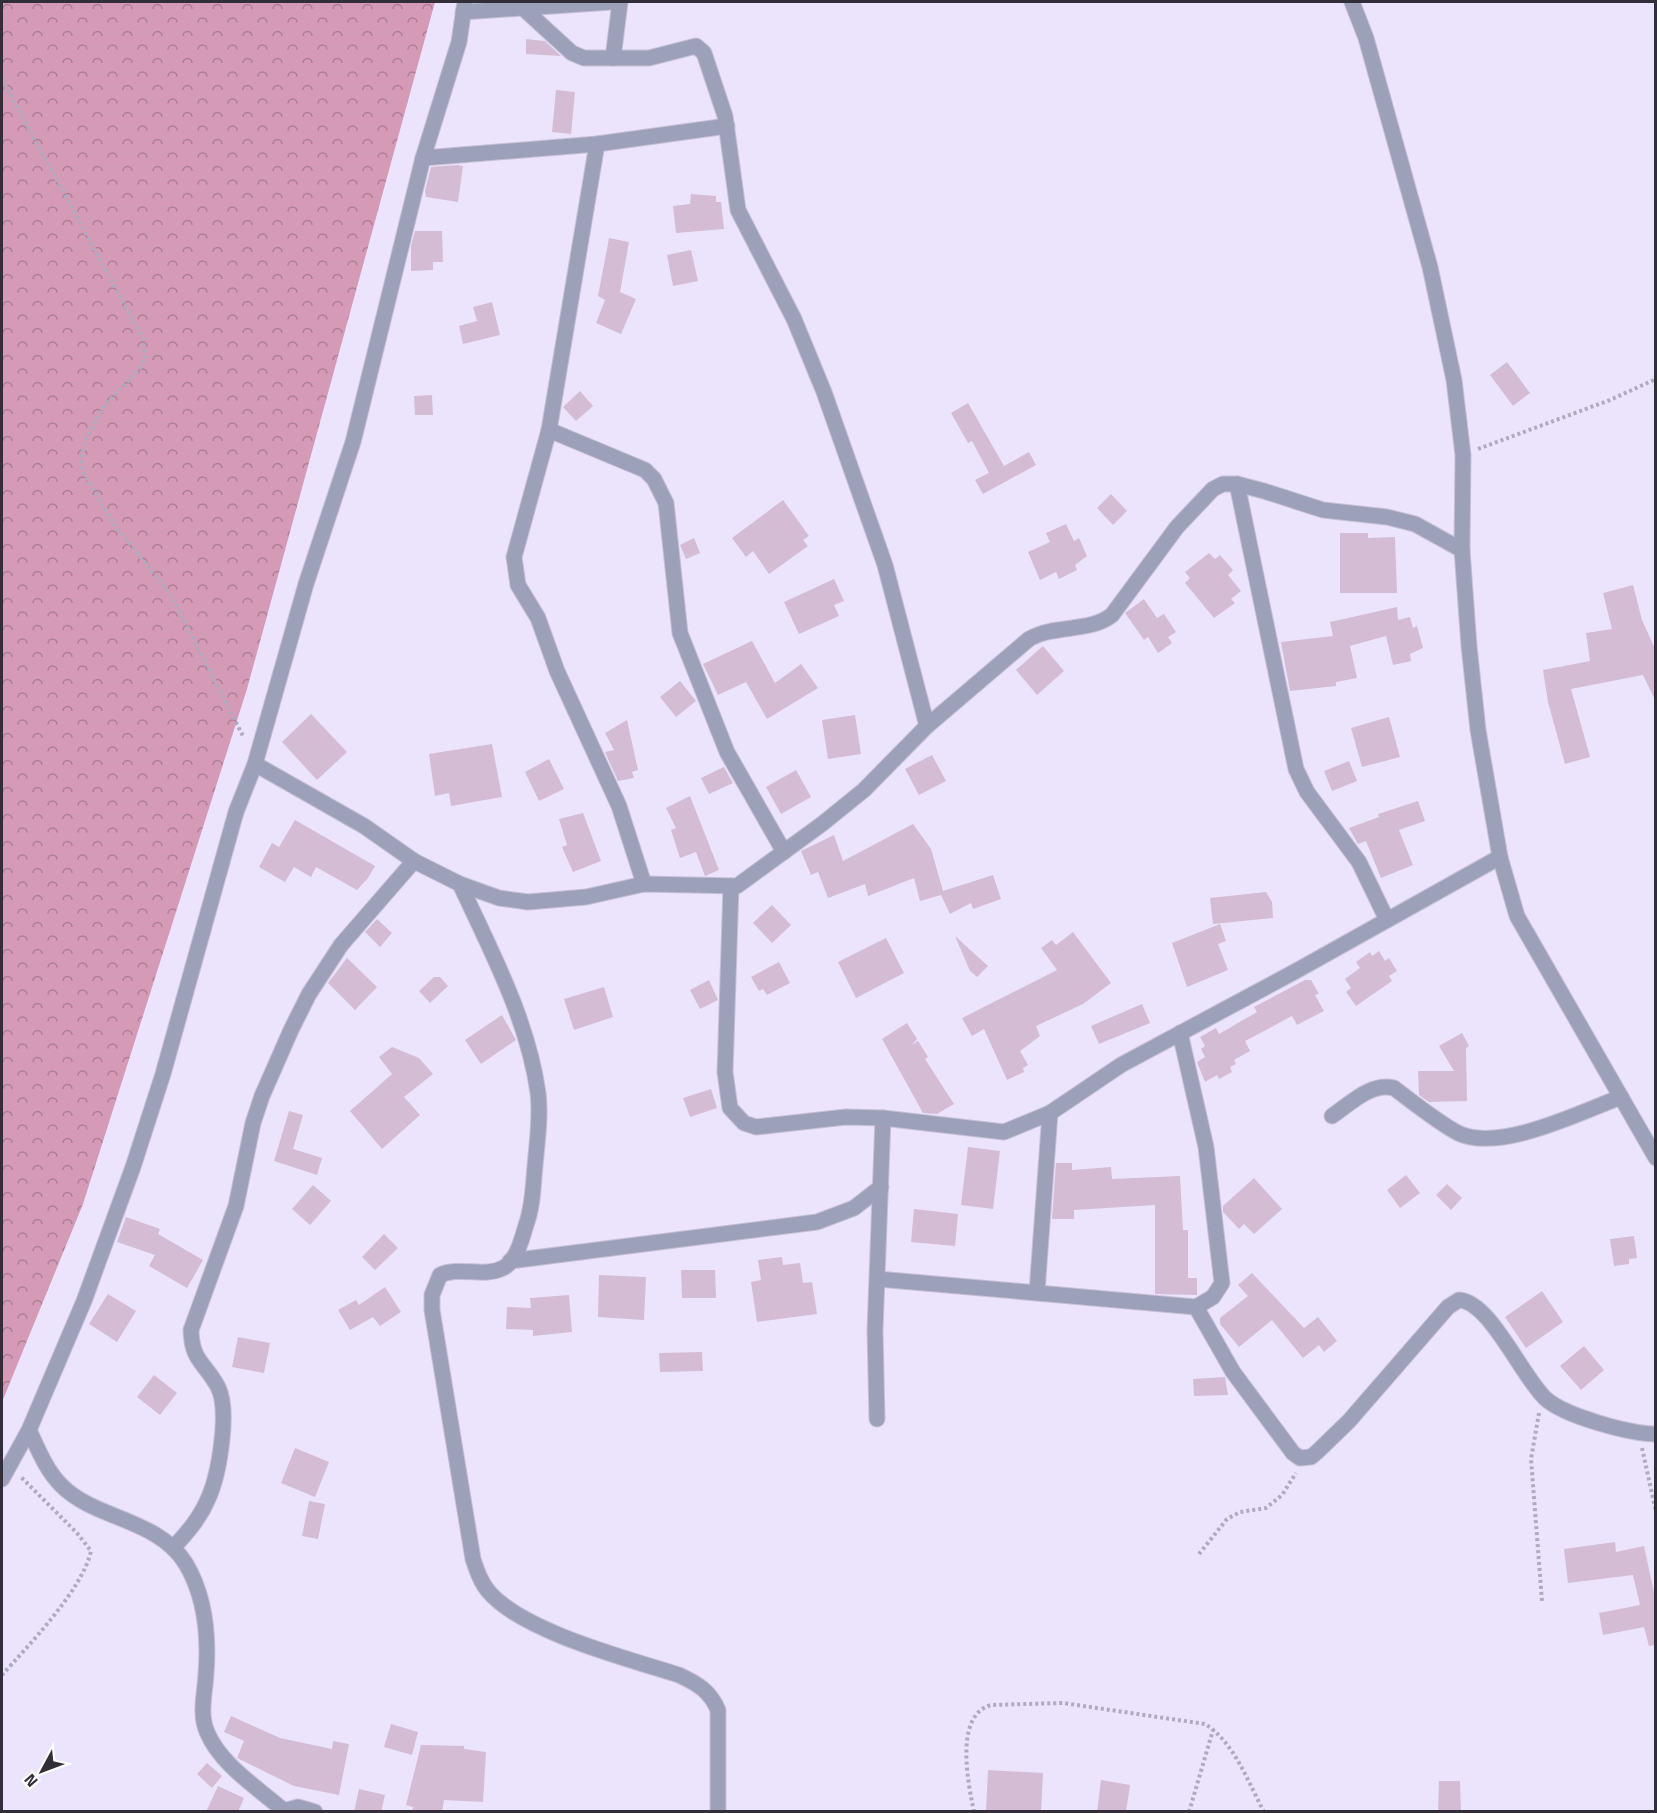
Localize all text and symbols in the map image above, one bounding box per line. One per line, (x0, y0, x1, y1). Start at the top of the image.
north arrow (12, 1741, 72, 1801)
text: N (18, 1769, 43, 1793)

